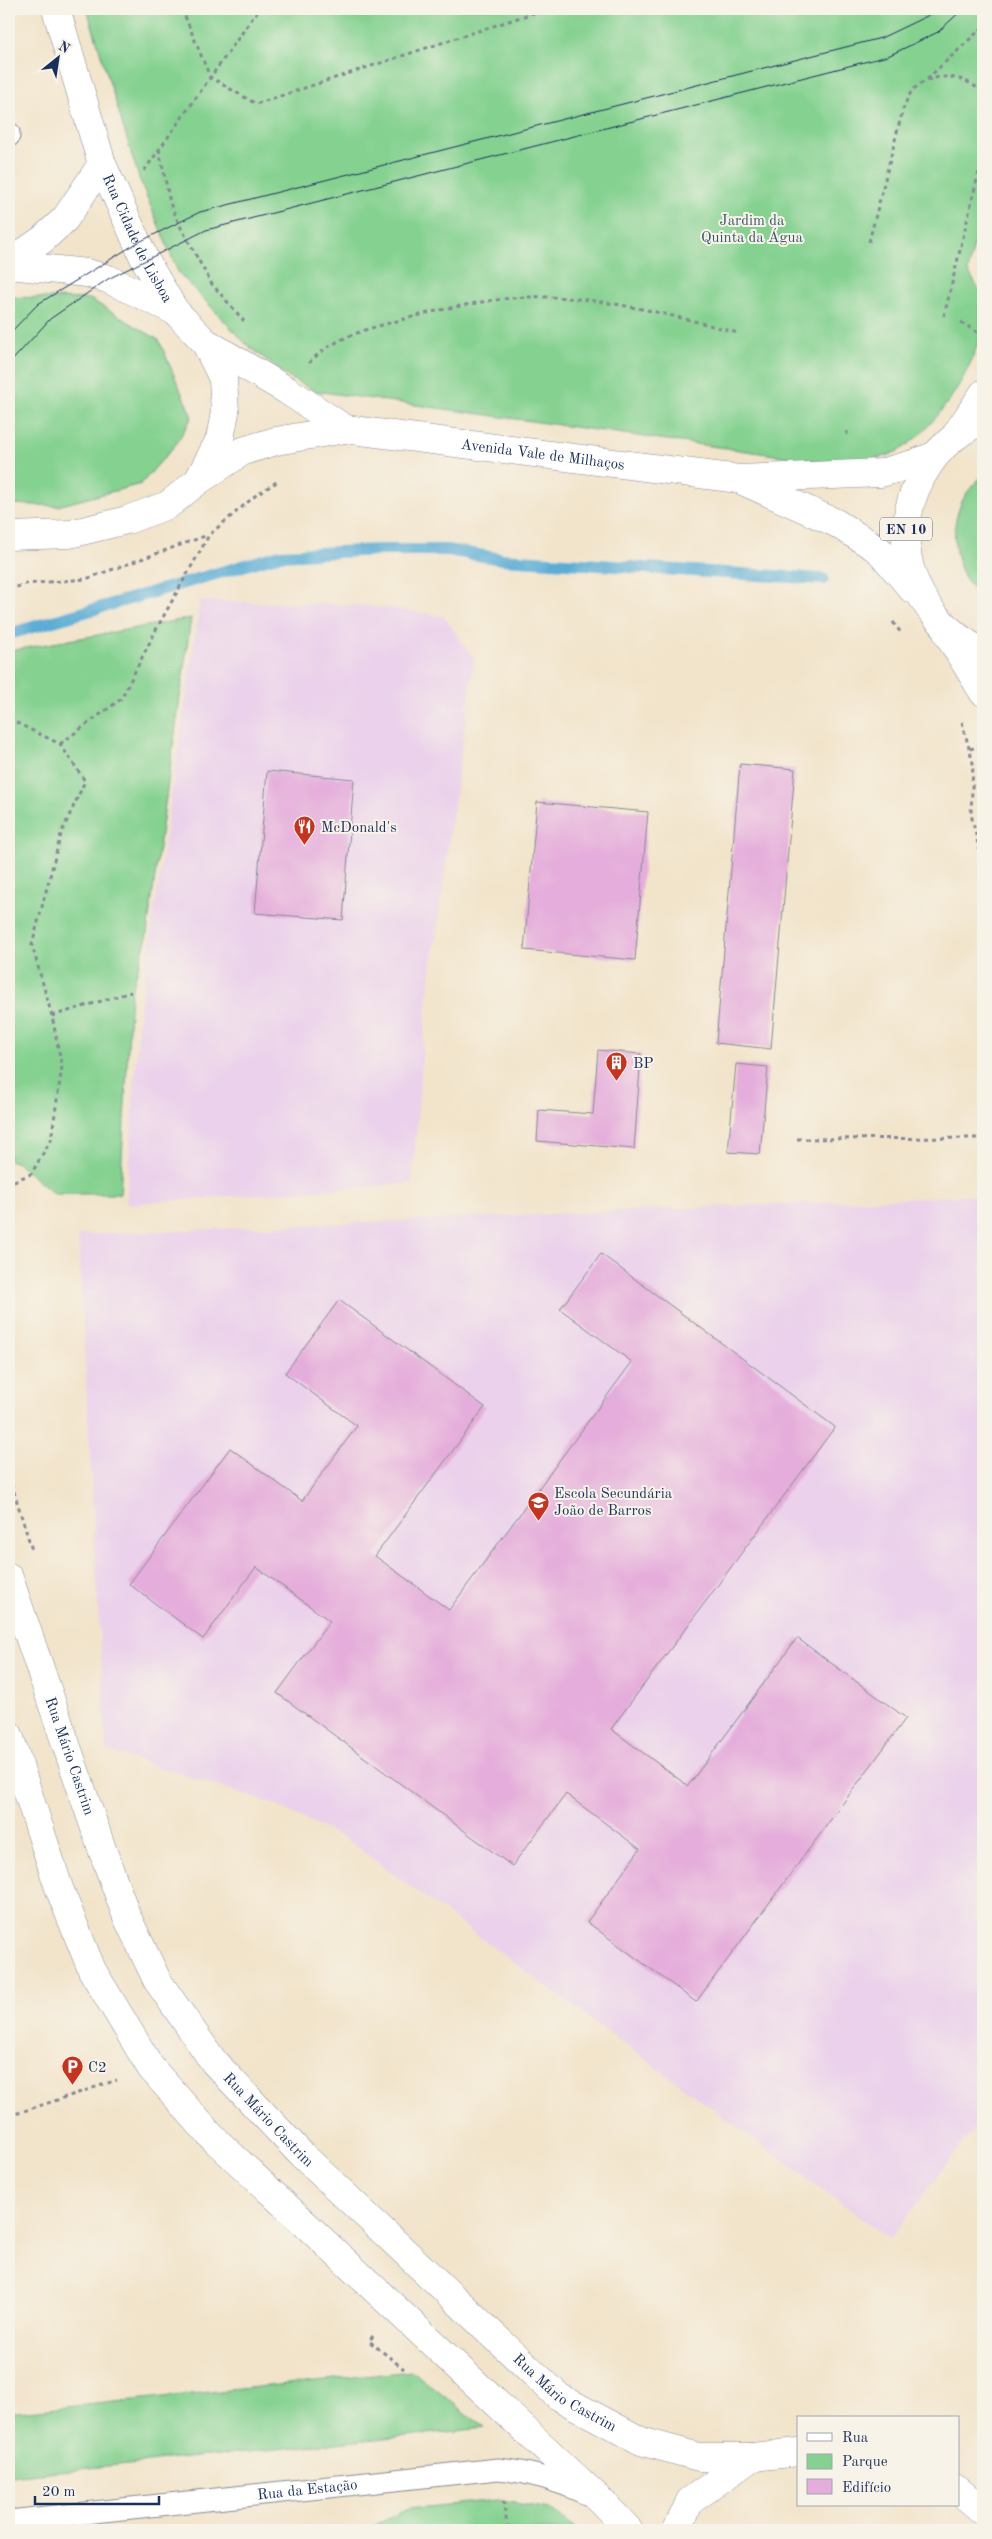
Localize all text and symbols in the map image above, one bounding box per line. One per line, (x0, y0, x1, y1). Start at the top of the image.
north arrow (32, 32, 82, 82)
text: N (56, 39, 72, 56)
street label: Rua Cidade de Lisboa (99, 172, 175, 306)
park label: Jardim da Quinta da Água (701, 214, 804, 246)
street label: Avenida Vale de Milhaços (460, 438, 625, 473)
road number: EN 10 (880, 518, 932, 540)
restaurant icon: McDonald's (293, 815, 317, 846)
place label: McDonald's (321, 821, 397, 836)
building icon: BP (605, 1051, 629, 1082)
place label: BP (633, 1057, 654, 1072)
place label: Escola Secundária João de Barros (554, 1487, 673, 1519)
school or university icon: Escola Secundária João de Barros (526, 1490, 550, 1521)
street label: Rua Mário Castrim (41, 1695, 96, 1817)
parking icon: C2 (60, 2055, 84, 2086)
place label: C2 (88, 2061, 107, 2076)
street label: Rua Mário Castrim (220, 2071, 316, 2171)
street label: Rua Mário Castrim (510, 2352, 618, 2435)
legend (797, 2416, 960, 2506)
text: Rua (842, 2431, 869, 2446)
text: Parque (842, 2455, 888, 2470)
scale bar (35, 2474, 159, 2506)
street label: Rua da Estação (257, 2478, 358, 2504)
text: Edifício (842, 2481, 891, 2496)
text: 20 m (42, 2485, 76, 2500)

